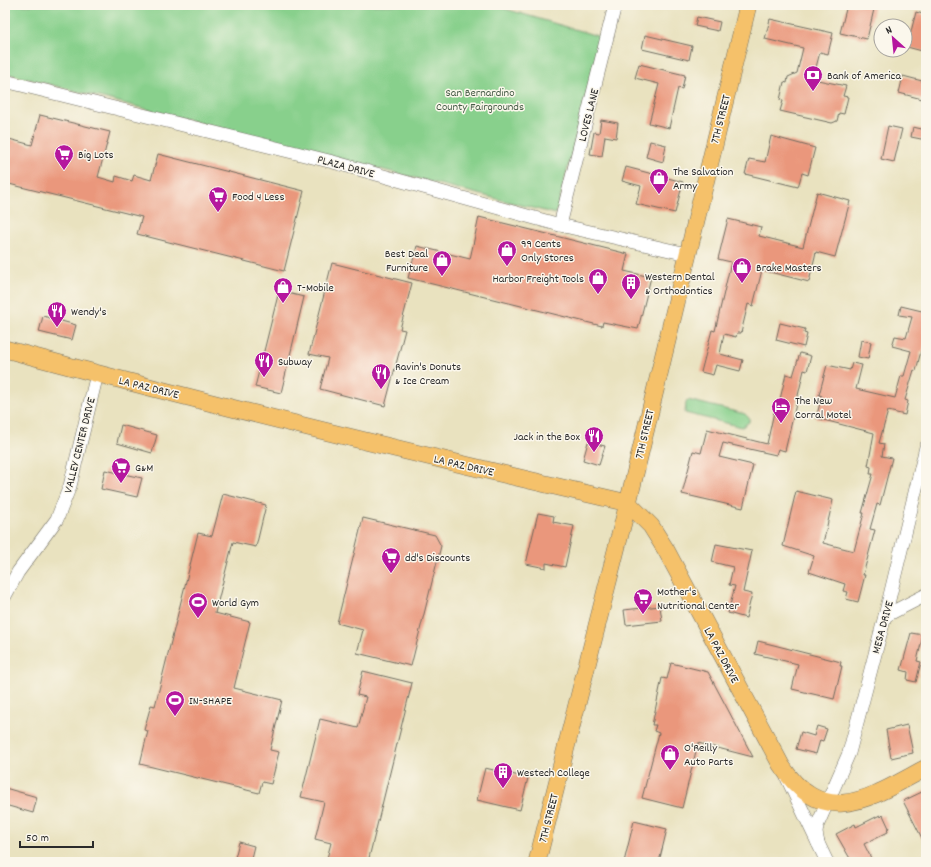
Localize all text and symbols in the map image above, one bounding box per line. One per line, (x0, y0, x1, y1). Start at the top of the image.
north arrow (873, 18, 913, 58)
text: N (883, 22, 896, 39)
bank icon: Bank of America (802, 64, 824, 92)
place label: Bank of America (827, 68, 901, 85)
park label: San Bernardino County Fairgrounds (436, 85, 524, 116)
street label: LOVES LANE (575, 87, 604, 144)
street label: 7TH STREET (707, 93, 736, 146)
supermarket icon: Big Lots (53, 143, 75, 171)
place label: Big Lots (78, 147, 114, 164)
street label: PLAZA DRIVE (315, 152, 377, 183)
place label: The Salvation Army (673, 164, 734, 195)
shop icon: The Salvation Army (648, 167, 670, 195)
supermarket icon: Food 4 Less (207, 185, 229, 213)
place label: Food 4 Less (232, 189, 284, 206)
place label: 99 Cents Only Stores (521, 236, 574, 267)
shop icon: 99 Cents Only Stores (496, 239, 518, 267)
place label: Best Deal Furniture (385, 246, 428, 277)
shop icon: Best Deal Furniture (431, 249, 453, 277)
shop icon: Brake Masters (731, 256, 753, 284)
place label: Brake Masters (756, 260, 822, 277)
shop icon: Harbor Freight Tools (587, 267, 609, 295)
place label: Western Dental & Orthodontics (645, 269, 715, 300)
place label: Harbor Freight Tools (493, 271, 584, 288)
building icon: Western Dental & Orthodontics (620, 272, 642, 300)
shop icon: T-Mobile (272, 276, 294, 304)
place label: T-Mobile (297, 280, 334, 297)
restaurant icon: Wendy's (46, 300, 68, 328)
place label: Wendy's (71, 304, 107, 321)
restaurant icon: Subway (253, 350, 275, 378)
place label: Subway (278, 354, 313, 371)
place label: Ravin's Donuts & Ice Cream (395, 359, 461, 390)
restaurant icon: Ravin's Donuts & Ice Cream (370, 362, 392, 390)
street label: LA PAZ DRIVE (117, 373, 181, 404)
place label: The New Corral Motel (795, 393, 851, 424)
street label: VALLEY CENTER DRIVE (60, 395, 101, 495)
hotel icon: The New Corral Motel (770, 396, 792, 424)
street label: 7TH STREET (632, 408, 659, 461)
restaurant icon: Jack in the Box (583, 425, 605, 453)
place label: Jack in the Box (514, 429, 581, 446)
street label: LA PAZ DRIVE (432, 451, 496, 482)
supermarket icon: G&M (110, 456, 132, 484)
place label: G&M (135, 460, 153, 477)
supermarket icon: dd's Discounts (380, 546, 402, 574)
place label: dd's Discounts (405, 550, 470, 567)
place label: Mother's Nutritional Center (657, 584, 739, 615)
supermarket icon: Mother's Nutritional Center (632, 587, 654, 615)
sports icon: World Gym (187, 591, 209, 619)
place label: World Gym (212, 595, 259, 612)
street label: MESA DRIVE (868, 599, 899, 656)
street label: LA PAZ DRIVE (699, 625, 743, 687)
sports icon: IN-SHAPE (164, 689, 186, 717)
place label: IN-SHAPE (189, 693, 232, 710)
place label: O'Reilly Auto Parts (684, 740, 733, 771)
shop icon: O'Reilly Auto Parts (659, 743, 681, 771)
building icon: Westech College (492, 761, 514, 789)
place label: Westech College (517, 765, 590, 782)
street label: 7TH STREET (535, 792, 564, 845)
scale bar (20, 823, 93, 849)
text: 50 m (26, 830, 49, 847)

